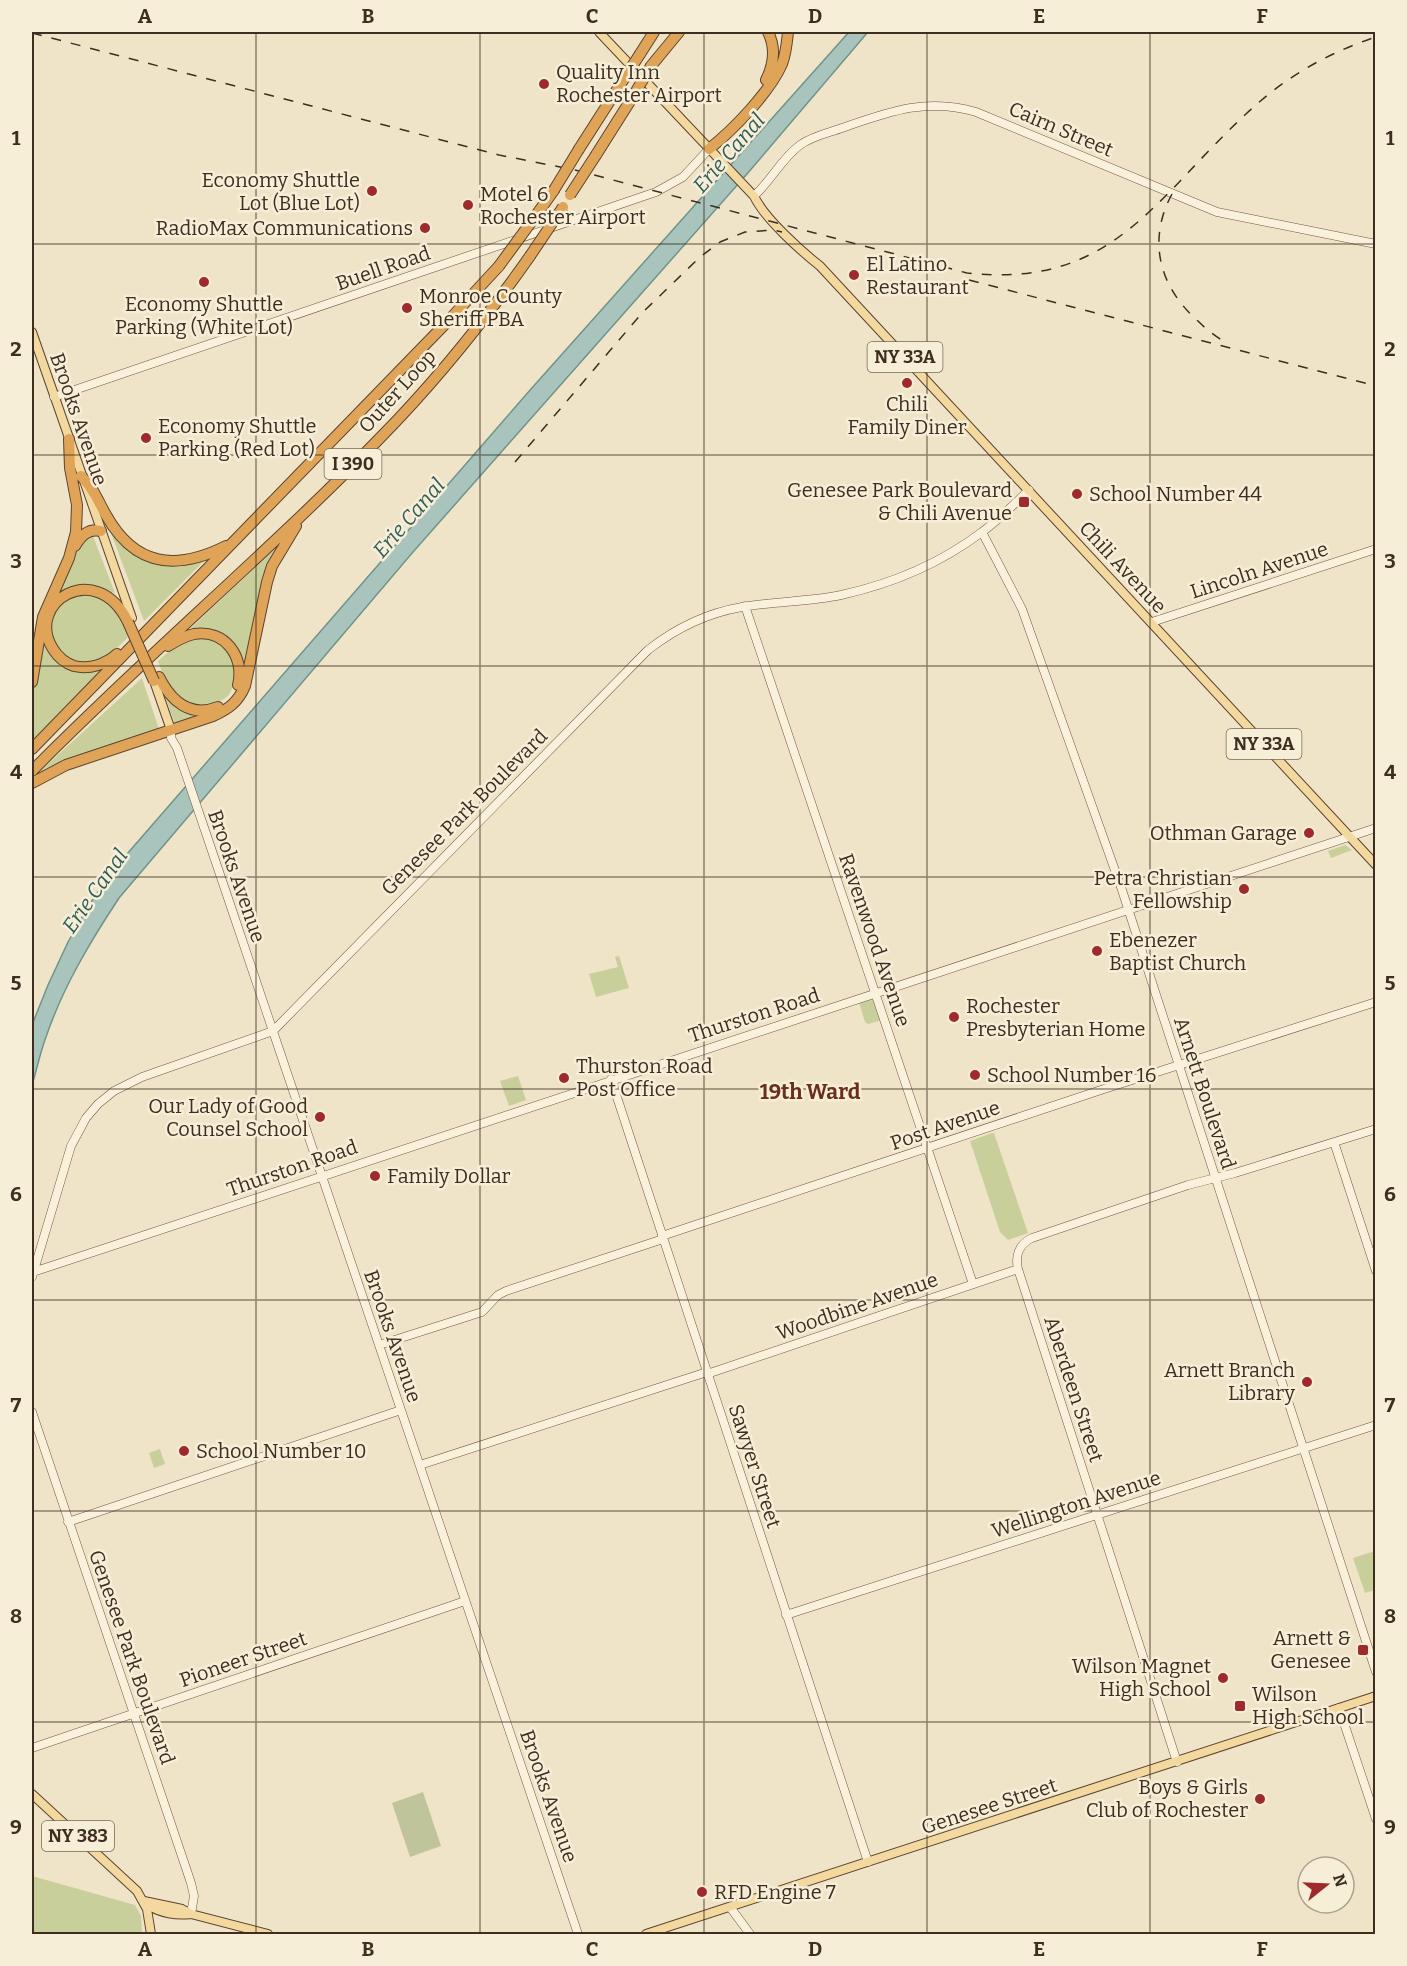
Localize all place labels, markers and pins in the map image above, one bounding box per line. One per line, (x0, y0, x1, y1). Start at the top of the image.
place label: Quality Inn Rochester Airport (556, 60, 722, 107)
marker: Quality Inn Rochester Airport (537, 77, 551, 91)
place label: Economy Shuttle Lot (Blue Lot) (201, 168, 360, 215)
place label: Motel 6 Rochester Airport (480, 182, 646, 229)
marker: Economy Shuttle Lot (Blue Lot) (365, 184, 379, 198)
marker: Motel 6 Rochester Airport (461, 198, 475, 212)
place label: RadioMax Communications (156, 216, 413, 240)
marker: RadioMax Communications (418, 221, 432, 235)
place label: El Latino Restaurant (866, 252, 969, 299)
marker: El Latino Restaurant (847, 268, 861, 282)
marker: Economy Shuttle Parking (White Lot) (197, 275, 211, 289)
place label: Monroe County Sheriff PBA (419, 284, 562, 331)
place label: Economy Shuttle Parking (White Lot) (115, 292, 293, 339)
marker: Monroe County Sheriff PBA (400, 301, 414, 315)
marker: Chili Family Diner (900, 376, 914, 390)
place label: Chili Family Diner (847, 392, 967, 439)
place label: Economy Shuttle Parking (Red Lot) (158, 414, 317, 461)
marker: Economy Shuttle Parking (Red Lot) (139, 431, 153, 445)
place label: Genesee Park Boulevard & Chili Avenue (787, 478, 1012, 525)
place label: School Number 44 (1089, 482, 1262, 506)
marker: School Number 44 (1070, 487, 1084, 501)
marker: Genesee Park Boulevard & Chili Avenue (1017, 495, 1031, 509)
place label: Othman Garage (1150, 821, 1297, 845)
marker: Othman Garage (1302, 826, 1316, 840)
place label: Petra Christian Fellowship (1094, 866, 1232, 913)
marker: Petra Christian Fellowship (1237, 882, 1251, 896)
place label: Ebenezer Baptist Church (1109, 928, 1247, 975)
marker: Ebenezer Baptist Church (1090, 944, 1104, 958)
place label: Rochester Presbyterian Home (966, 994, 1145, 1041)
marker: Rochester Presbyterian Home (947, 1010, 961, 1024)
place label: Thurston Road Post Office (576, 1054, 713, 1101)
place label: School Number 16 (987, 1063, 1156, 1087)
marker: School Number 16 (968, 1068, 982, 1082)
marker: Thurston Road Post Office (557, 1071, 571, 1085)
place label: Our Lady of Good Counsel School (148, 1094, 308, 1141)
marker: Our Lady of Good Counsel School (313, 1110, 327, 1124)
place label: Family Dollar (387, 1164, 511, 1188)
marker: Family Dollar (368, 1169, 382, 1183)
place label: Arnett Branch Library (1164, 1358, 1296, 1405)
marker: Arnett Branch Library (1300, 1375, 1314, 1389)
place label: School Number 10 (196, 1439, 366, 1463)
marker: School Number 10 (177, 1444, 191, 1458)
place label: Arnett & Genesee (1270, 1626, 1351, 1673)
marker: Arnett & Genesee (1356, 1643, 1370, 1657)
place label: Wilson Magnet High School (1072, 1654, 1211, 1701)
marker: Wilson Magnet High School (1216, 1671, 1230, 1685)
place label: Wilson High School (1252, 1682, 1364, 1729)
marker: Wilson High School (1233, 1699, 1247, 1713)
place label: Boys & Girls Club of Rochester (1086, 1775, 1248, 1822)
marker: Boys & Girls Club of Rochester (1253, 1792, 1267, 1806)
place label: RFD Engine 7 (714, 1880, 836, 1904)
marker: RFD Engine 7 (695, 1885, 709, 1899)

